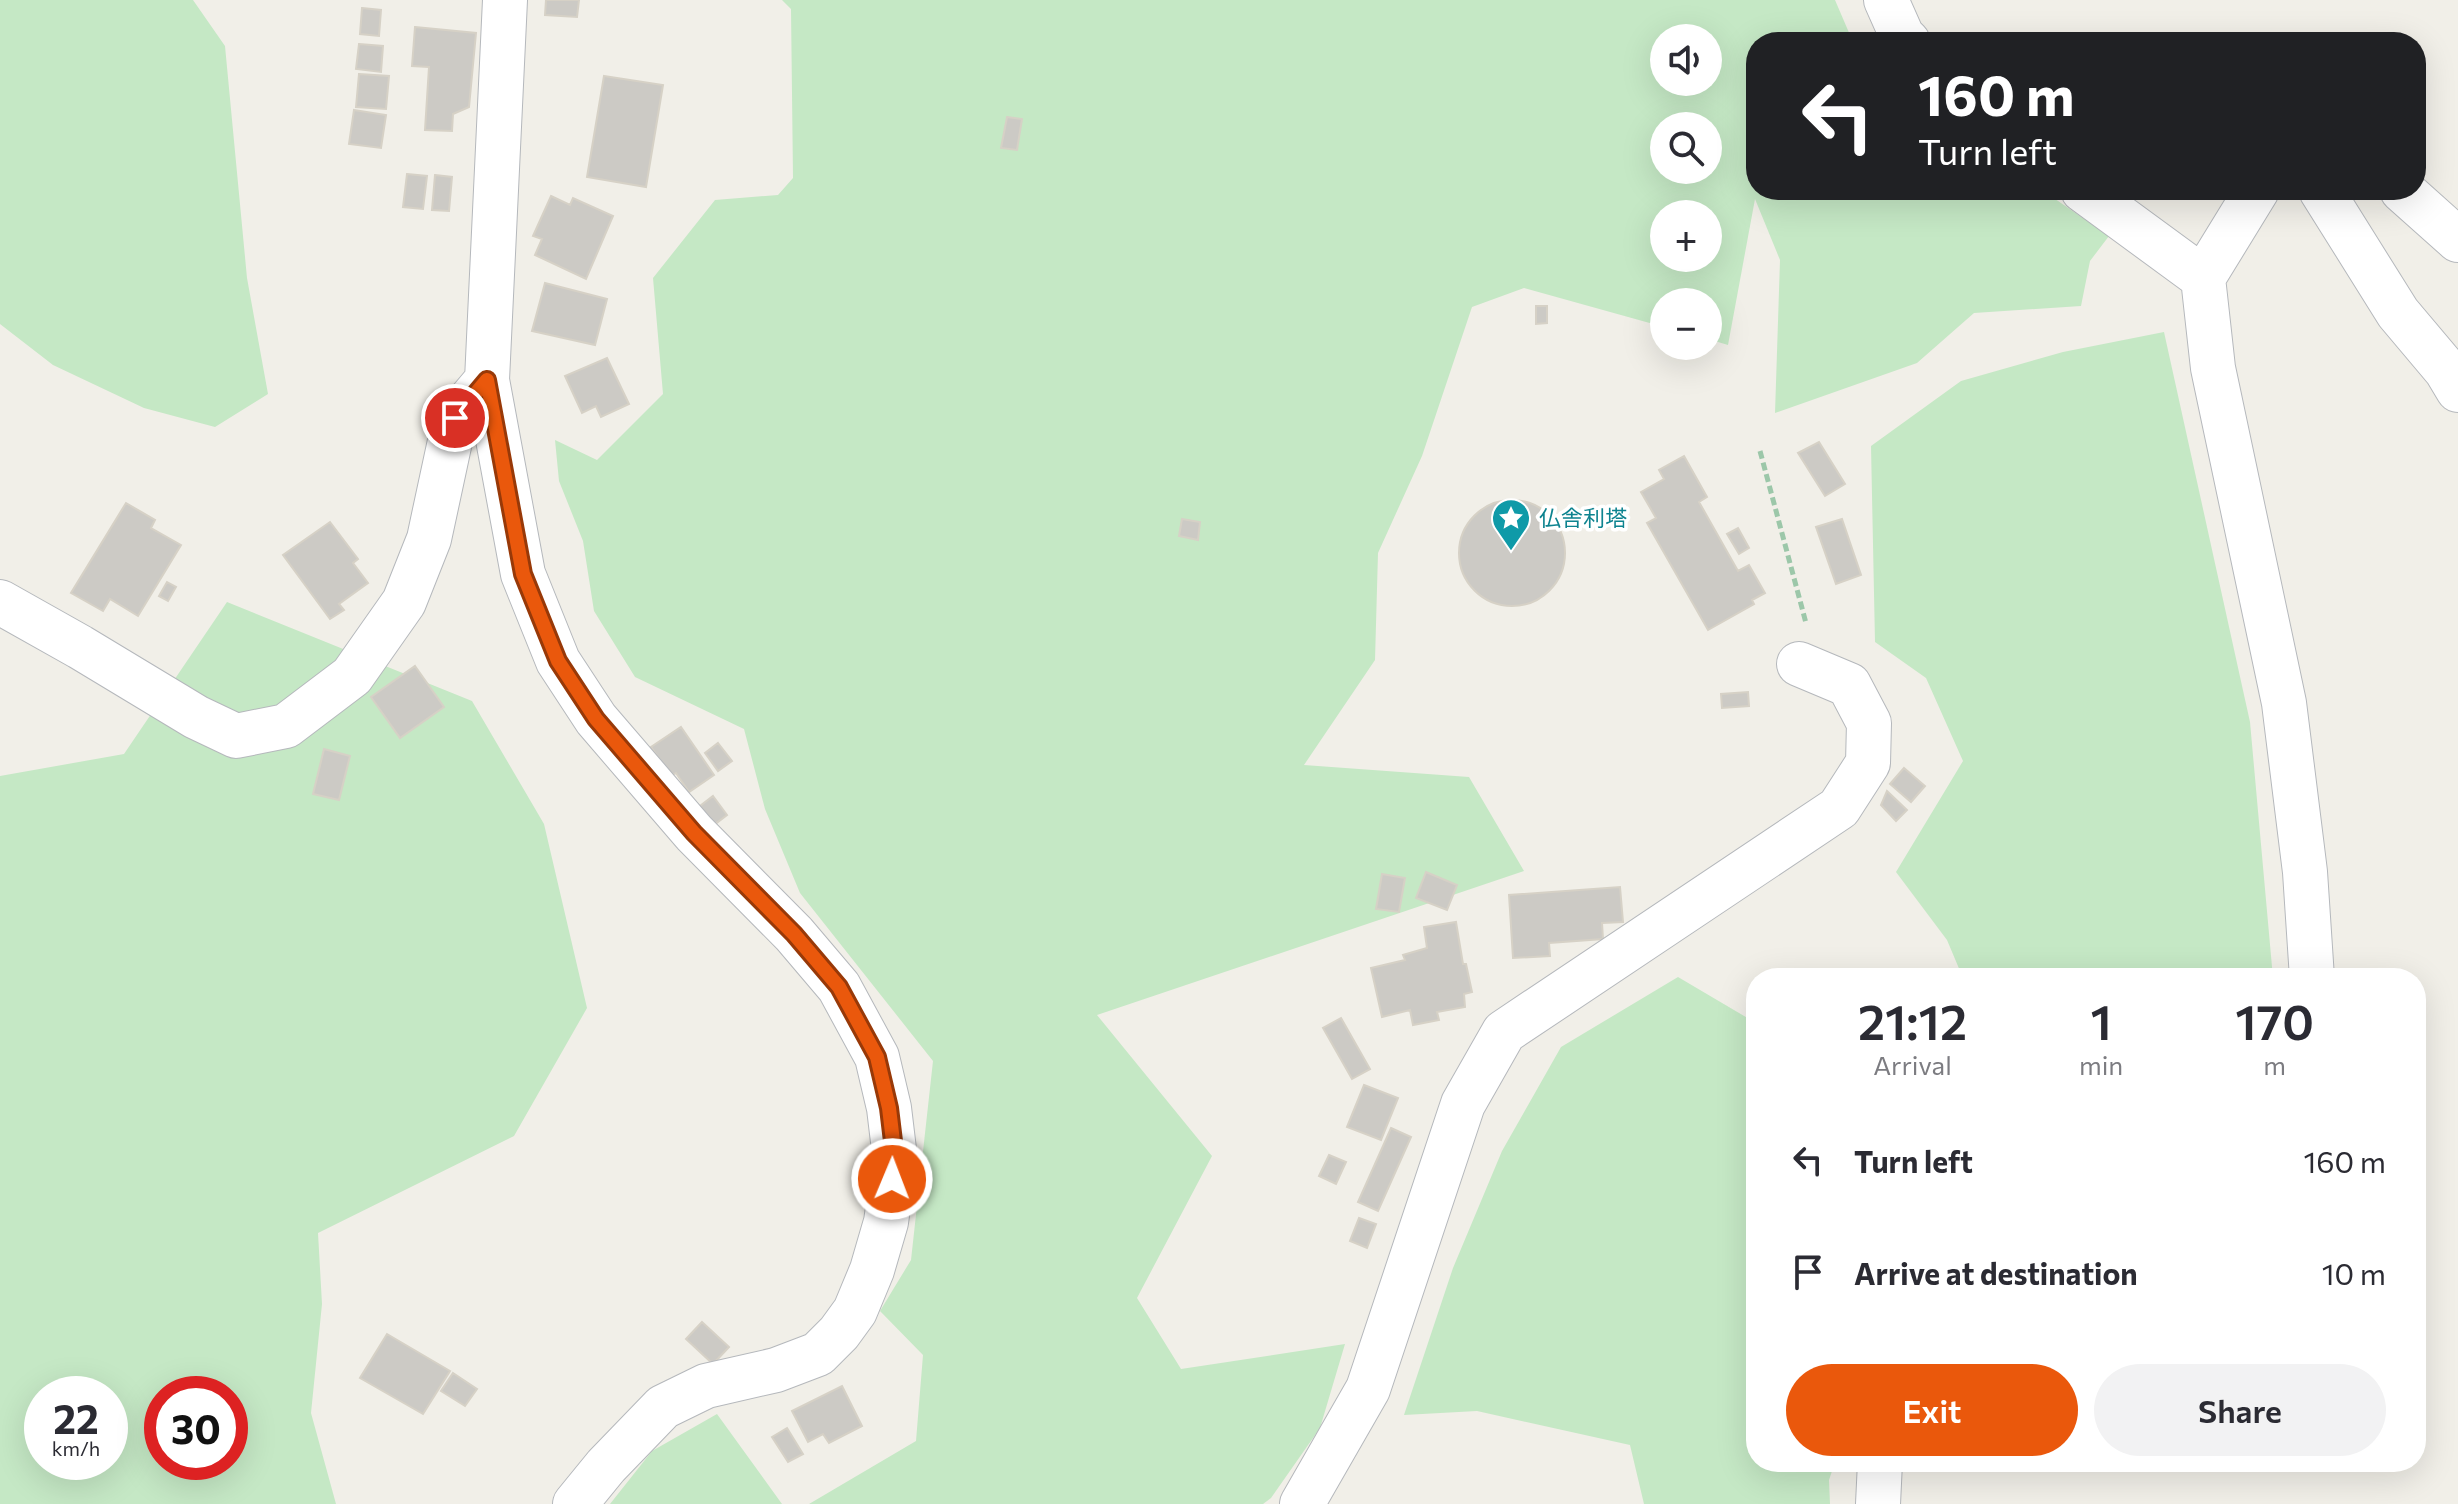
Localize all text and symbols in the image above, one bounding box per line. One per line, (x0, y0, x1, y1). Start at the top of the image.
map controls (1650, 24, 1722, 360)
button: sound (1650, 24, 1722, 96)
text: 160 m (1918, 59, 2075, 128)
icon: left (1786, 64, 1890, 168)
button: search (1650, 112, 1722, 184)
text: Turn left (1918, 128, 2057, 172)
button: + (1650, 200, 1722, 272)
button: − (1650, 288, 1722, 360)
pin (421, 384, 489, 452)
icon: arrive (433, 396, 477, 440)
place icon: 仏舎利塔 (1490, 497, 1532, 552)
place label: 仏舎利塔 (1539, 504, 1627, 531)
text: 21:12 (1858, 991, 1967, 1050)
text: 1 (2090, 991, 2112, 1050)
text: 170 (2235, 991, 2314, 1050)
text: Arrival (1873, 1049, 1952, 1080)
text: min (2079, 1049, 2123, 1080)
text: m (2263, 1049, 2286, 1080)
position arrow (850, 1137, 934, 1221)
icon: left (1786, 1138, 1830, 1182)
text: Turn left (1854, 1142, 1973, 1179)
text: 160 m (2303, 1142, 2386, 1179)
icon: arrive (1786, 1250, 1830, 1294)
text: Arrive at destination (1854, 1254, 2138, 1291)
text: 10 m (2322, 1254, 2386, 1291)
button: Exit (1786, 1364, 2078, 1456)
button: Share (2094, 1364, 2386, 1456)
speed limit sign: 30 (144, 1376, 248, 1480)
text: 22 (53, 1393, 99, 1442)
text: km/h (52, 1436, 100, 1460)

